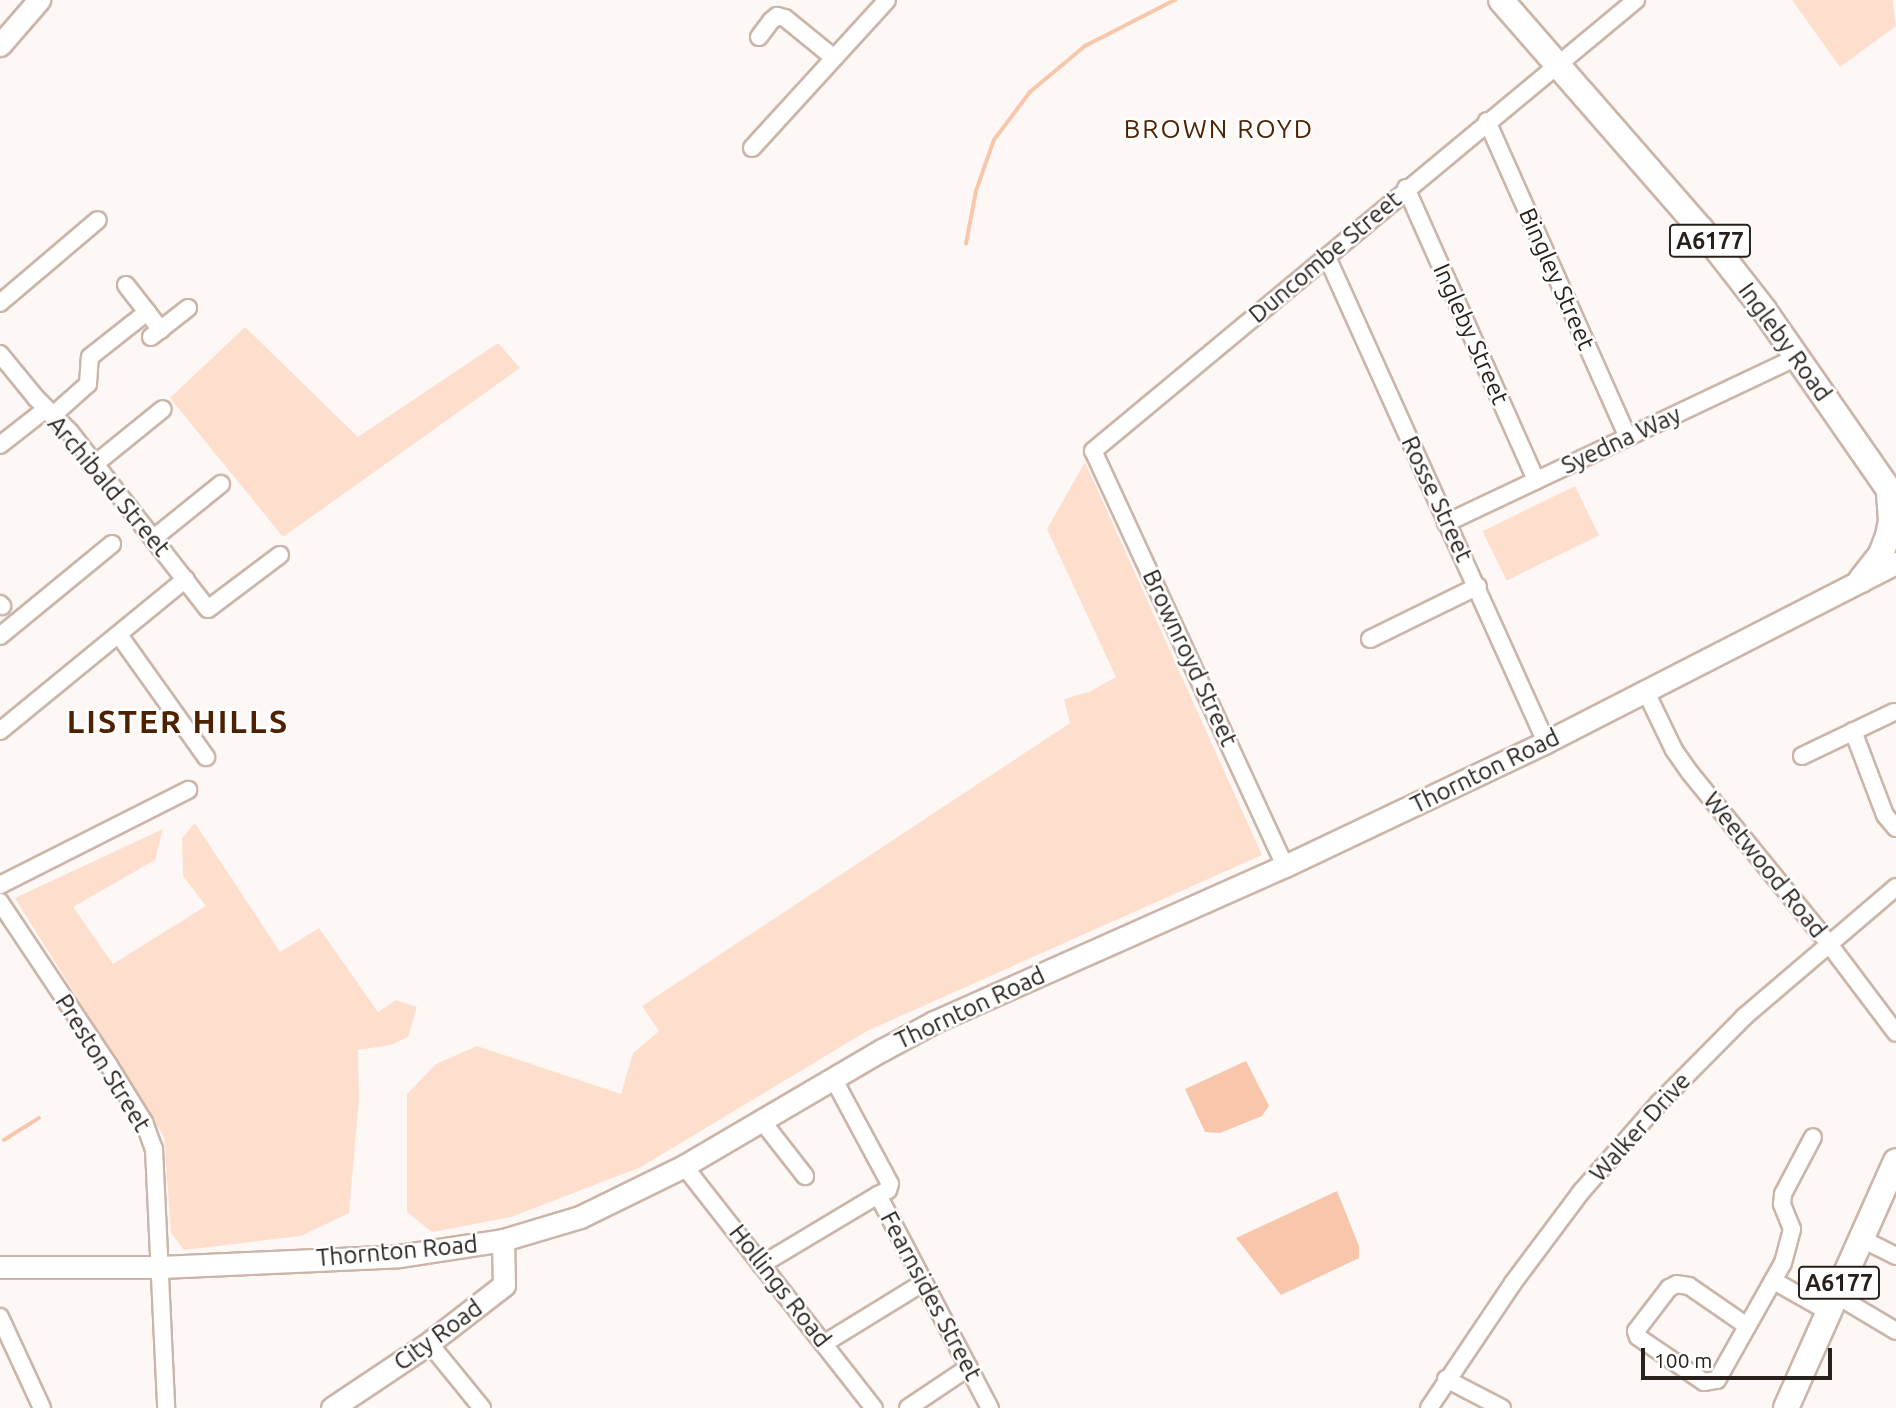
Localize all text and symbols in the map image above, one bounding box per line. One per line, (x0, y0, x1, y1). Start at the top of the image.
district label: BROWN ROYD (1125, 113, 1313, 145)
street label: Duncombe Street (1243, 185, 1407, 329)
street label: Bingley Street (1513, 204, 1601, 354)
road number: A6177 (1668, 222, 1752, 260)
street label: Ingleby Street (1427, 259, 1515, 409)
street label: Ingleby Road (1732, 277, 1838, 407)
street label: Syedna Way (1557, 400, 1685, 480)
street label: Archibald Street (42, 410, 176, 562)
street label: Rosse Street (1395, 431, 1479, 567)
street label: Brownroyd Street (1136, 565, 1244, 751)
district label: LISTER HILLS (68, 702, 288, 740)
street label: Thornton Road (1406, 723, 1564, 819)
street label: Weetwood Road (1697, 786, 1833, 944)
street label: Thornton Road (891, 961, 1049, 1055)
street label: Preston Street (49, 989, 157, 1137)
street label: Walker Drive (1584, 1067, 1696, 1187)
street label: Fearnsides Street (874, 1206, 988, 1386)
street label: Hollings Road (723, 1219, 837, 1353)
street label: Thornton Road (315, 1230, 479, 1272)
road number: A6177 (1797, 1264, 1881, 1302)
street label: City Road (388, 1293, 488, 1377)
scale bar (1644, 1334, 1835, 1378)
text: 100 m (1654, 1348, 1712, 1372)

